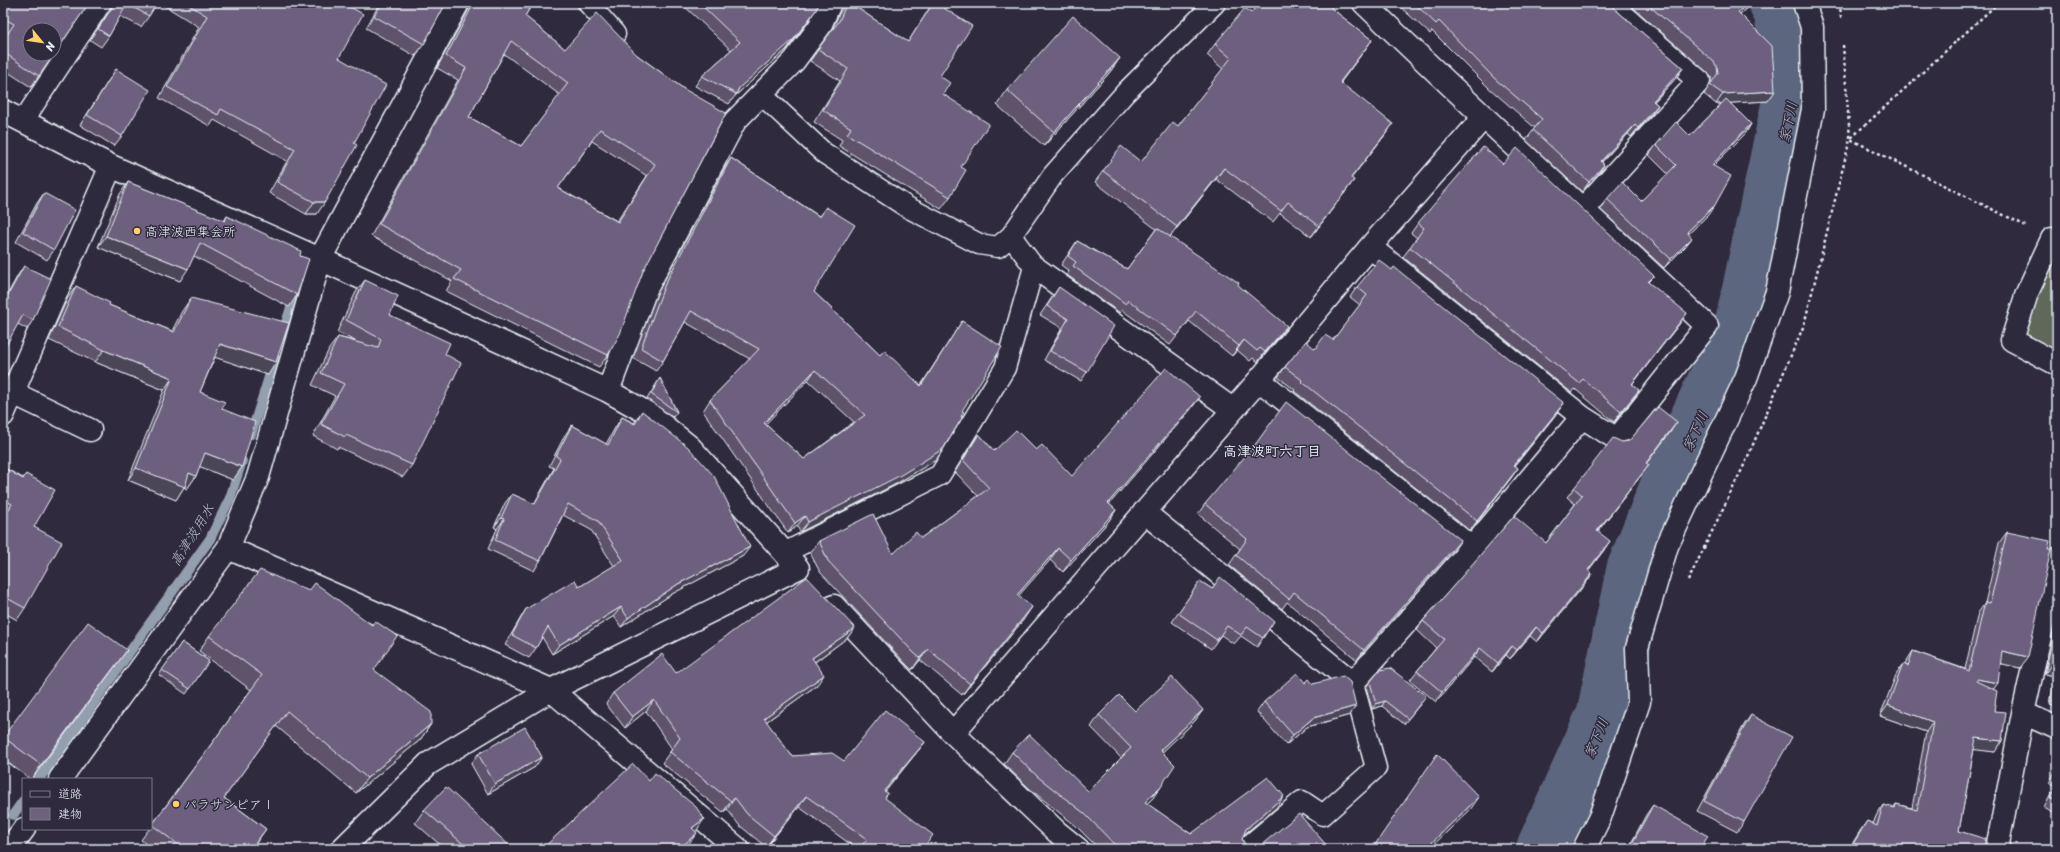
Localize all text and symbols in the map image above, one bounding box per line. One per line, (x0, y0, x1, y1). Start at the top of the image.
north arrow (22, 22, 62, 62)
text: N (40, 38, 61, 55)
water label: 家下川 (1772, 99, 1805, 145)
place label: 高津波西集会所 (145, 220, 236, 243)
marker: 高津波西集会所 (132, 226, 142, 236)
water label: 家下川 (1675, 407, 1716, 456)
district label: 高津波町六丁目 (1223, 439, 1321, 464)
water label: 高津波用水 (163, 499, 222, 572)
water label: 家下川 (1577, 714, 1616, 762)
legend (22, 778, 152, 830)
text: 道路 (58, 783, 82, 805)
place label: パラサンピアⅠ (184, 793, 275, 816)
marker: パラサンピアⅠ (171, 799, 181, 809)
text: 建物 (58, 803, 82, 825)

